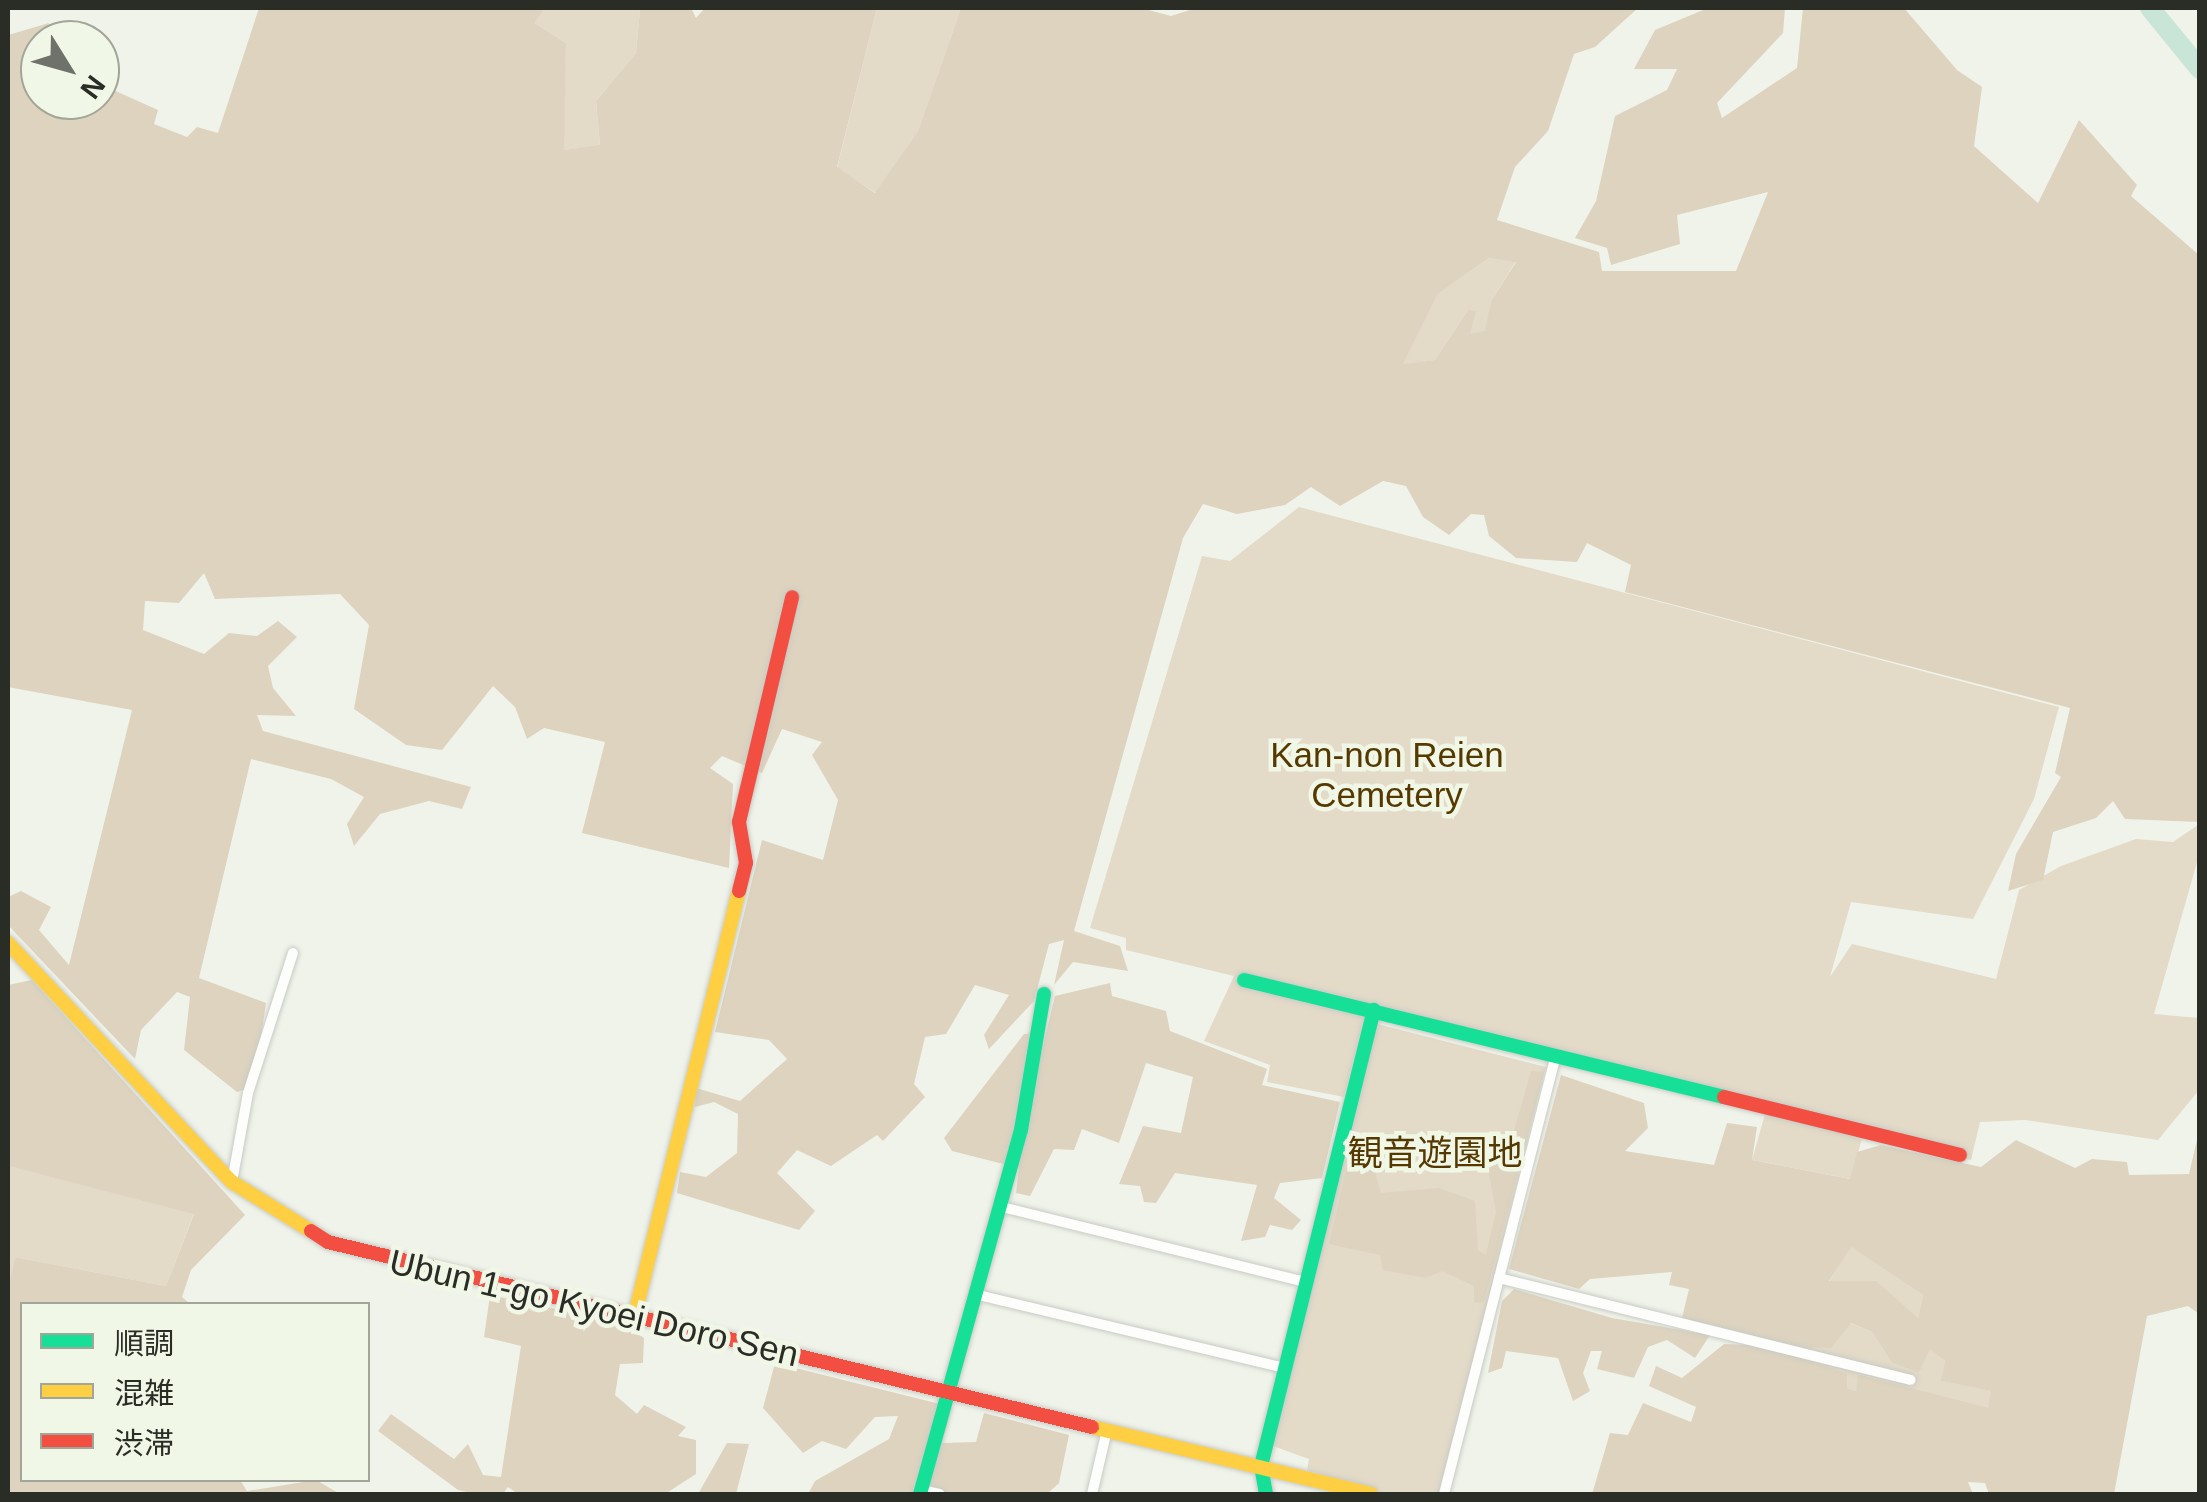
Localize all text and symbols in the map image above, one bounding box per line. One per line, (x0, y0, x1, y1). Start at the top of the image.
north arrow (20, 20, 120, 120)
text: N (74, 70, 111, 105)
park label: Kan-non Reien Cemetery (1270, 734, 1504, 816)
park label: 観音遊園地 (1348, 1132, 1522, 1174)
street label: Ubun 1-go Kyoei Doro Sen (385, 1240, 803, 1376)
legend (20, 1302, 370, 1482)
text: 順調 (114, 1327, 174, 1360)
text: 混雑 (114, 1377, 174, 1410)
text: 渋滞 (114, 1427, 174, 1460)

